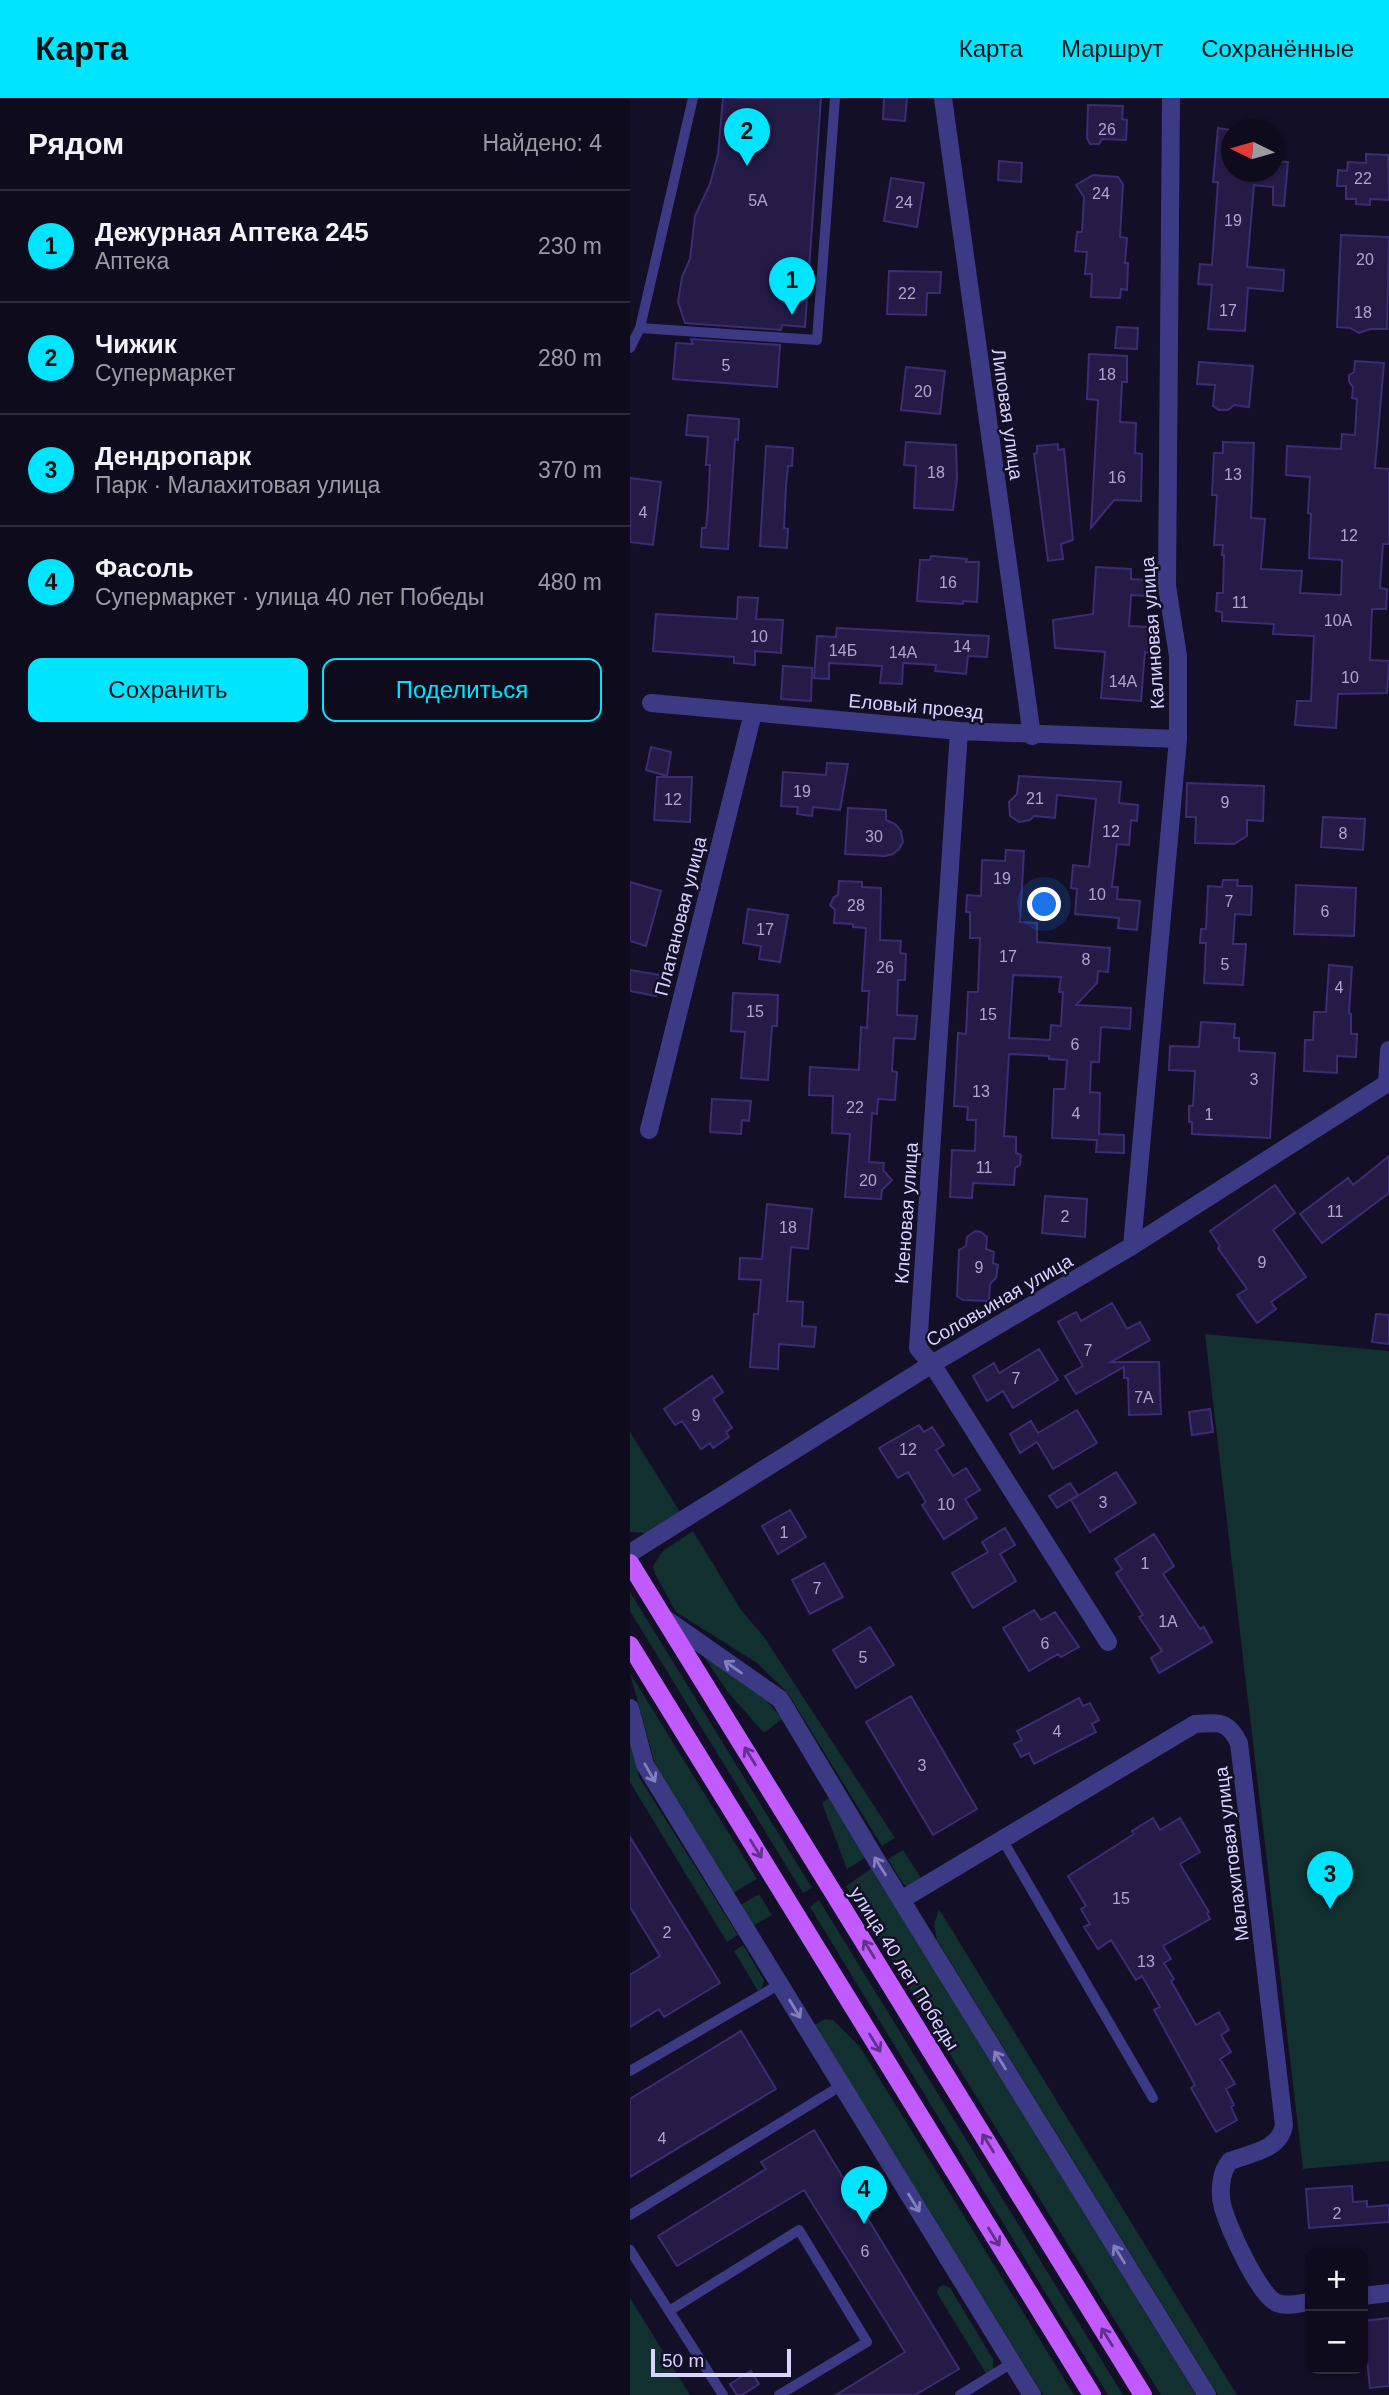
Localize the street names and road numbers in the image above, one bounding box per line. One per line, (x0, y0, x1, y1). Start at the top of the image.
street label: Липовая улица (988, 347, 1027, 481)
street label: Калиновая улица (1137, 556, 1168, 710)
street label: Еловый проезд (848, 690, 984, 723)
street label: Платановая улица (651, 834, 711, 998)
street label: Кленовая улица (891, 1141, 922, 1285)
street label: Соловьиная улица (922, 1250, 1076, 1351)
street label: Малахитовая улица (1210, 1765, 1253, 1942)
street label: улица 40 лет Победы (846, 1883, 963, 2054)

